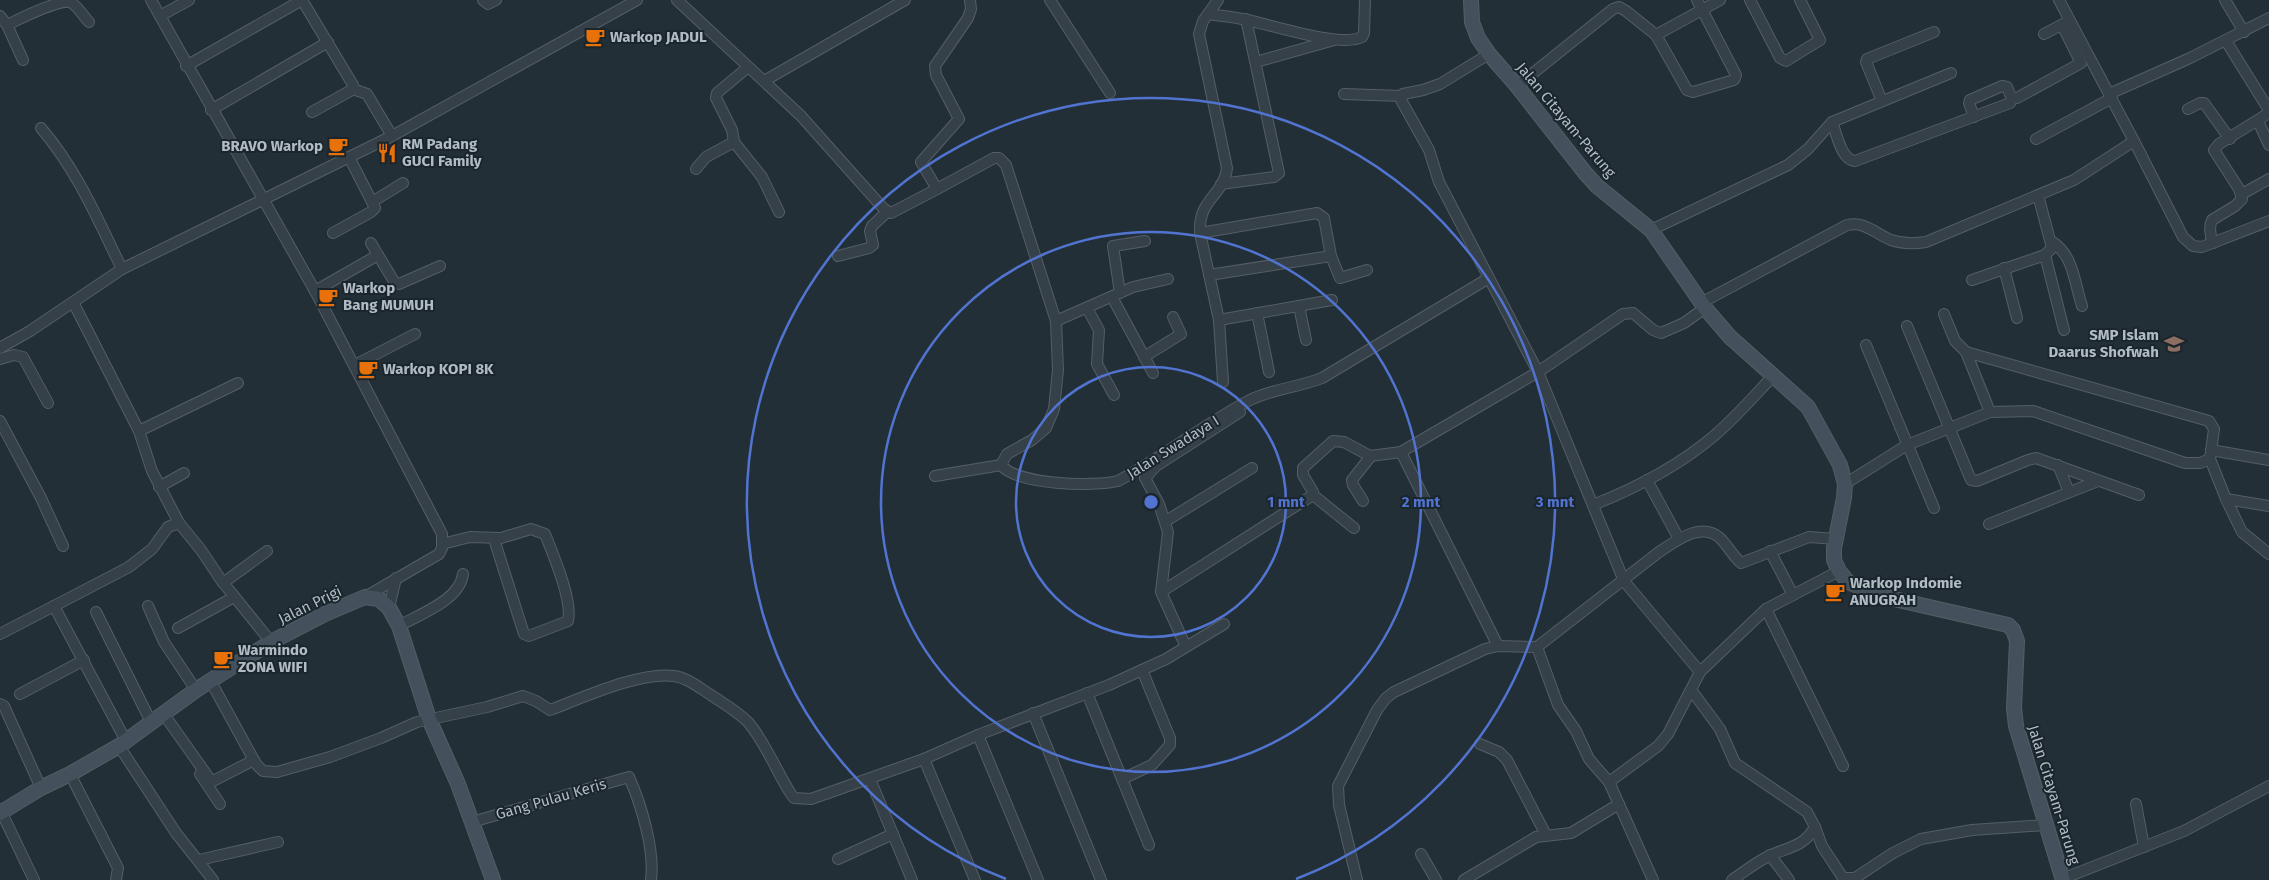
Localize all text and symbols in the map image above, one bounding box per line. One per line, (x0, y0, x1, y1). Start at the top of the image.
cafe icon: Warkop JADUL (584, 26, 606, 48)
place label: Warkop JADUL (610, 28, 707, 46)
street label: Jalan Citayam-Parung (1512, 59, 1620, 181)
cafe icon: BRAVO Warkop (327, 135, 349, 157)
place label: RM Padang GUCI Family (402, 135, 482, 170)
place label: BRAVO Warkop (221, 137, 323, 155)
restaurant icon: RM Padang GUCI Family (376, 142, 398, 164)
place label: Warkop Bang MUMUH (343, 279, 434, 314)
cafe icon: Warkop Bang MUMUH (317, 286, 339, 308)
place label: SMP Islam Daarus Shofwah (2048, 326, 2159, 361)
school or university icon: SMP Islam Daarus Shofwah (2163, 333, 2185, 355)
cafe icon: Warkop KOPI 8K (357, 358, 379, 380)
place label: Warkop KOPI 8K (383, 360, 494, 378)
street label: Jalan Swadaya I (1124, 411, 1222, 483)
centre of rings (1142, 493, 1160, 511)
text: 1 mnt (1267, 493, 1305, 511)
text: 2 mnt (1402, 493, 1440, 511)
text: 3 mnt (1535, 493, 1574, 511)
place label: Warkop Indomie ANUGRAH (1849, 574, 1962, 609)
cafe icon: Warkop Indomie ANUGRAH (1824, 581, 1846, 603)
street label: Jalan Prigi (275, 582, 345, 628)
place label: Warmindo ZONA WIFI (238, 641, 308, 676)
cafe icon: Warmindo ZONA WIFI (212, 648, 234, 670)
street label: Jalan Citayam-Parung (2024, 723, 2084, 867)
street label: Gang Pulau Keris (494, 775, 608, 823)

